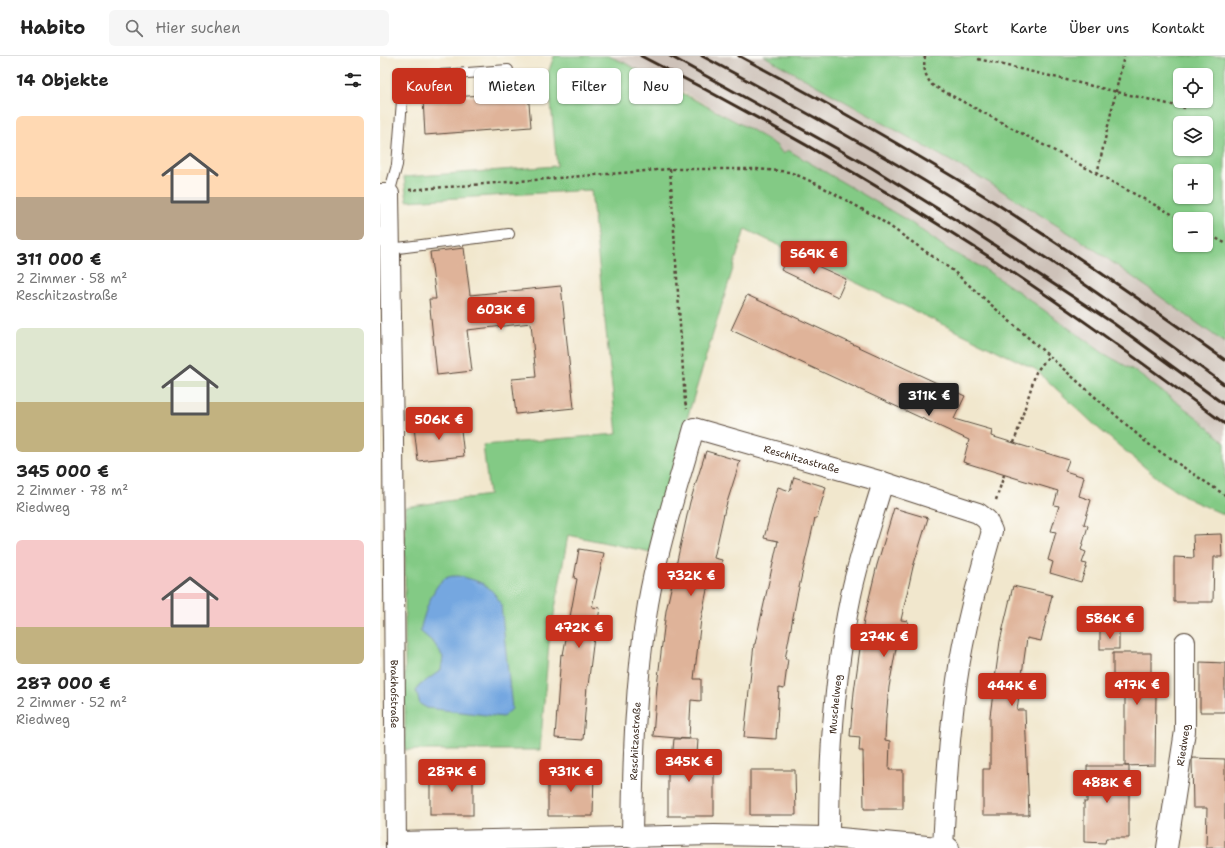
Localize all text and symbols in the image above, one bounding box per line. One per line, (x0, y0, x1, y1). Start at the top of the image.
search box (109, 10, 389, 46)
text: Habito (20, 15, 85, 40)
icon: search (123, 17, 145, 39)
text: Hier suchen (155, 18, 240, 38)
text: Start (954, 19, 988, 37)
text: Karte (1010, 19, 1047, 37)
text: Über uns (1069, 19, 1129, 37)
text: Kontakt (1151, 19, 1205, 37)
chip: Kaufen (392, 68, 466, 104)
chip: Mieten (474, 68, 549, 104)
chip: Filter (557, 68, 621, 104)
chip: Neu (629, 68, 683, 104)
map controls (1173, 68, 1213, 252)
button: locate (1173, 68, 1213, 108)
text: 14 Objekte (16, 69, 109, 91)
icon: filters (342, 69, 364, 91)
button: layers (1173, 116, 1213, 156)
icon: home (154, 142, 226, 214)
button: + (1173, 164, 1213, 204)
button: − (1173, 212, 1213, 252)
pin: 569K € (781, 241, 847, 275)
text: 569K € (790, 245, 838, 262)
text: 311 000 € (16, 248, 101, 270)
text: 2 Zimmer · 58 m² (16, 270, 127, 287)
text: Reschitzastraße (16, 287, 118, 304)
pin: 603K € (468, 297, 534, 331)
text: 603K € (476, 301, 526, 318)
icon: home (154, 354, 226, 426)
pin: 311K € (896, 383, 962, 417)
text: 311K € (908, 387, 950, 404)
pin: 506K € (406, 407, 472, 441)
text: 506K € (415, 411, 463, 428)
street label: Reschitzastraße (762, 442, 842, 476)
text: 345 000 € (16, 460, 109, 482)
text: 2 Zimmer · 78 m² (16, 482, 128, 499)
text: Riedweg (16, 499, 70, 516)
pin: 732K € (658, 563, 724, 597)
icon: home (154, 566, 226, 638)
text: 732K € (667, 567, 715, 584)
pin: 586K € (1077, 606, 1143, 640)
text: 586K € (1086, 610, 1134, 627)
pin: 472K € (546, 615, 612, 649)
text: 472K € (555, 619, 603, 636)
pin: 274K € (851, 624, 917, 658)
text: 274K € (860, 628, 908, 645)
street label: Brakhofstraße (388, 660, 401, 729)
text: 287 000 € (16, 672, 111, 694)
pin: 417K € (1104, 672, 1170, 706)
pin: 444K € (979, 673, 1045, 707)
street label: Muschelweg (826, 674, 845, 734)
text: 417K € (1114, 676, 1160, 693)
text: 444K € (987, 677, 1037, 694)
text: 2 Zimmer · 52 m² (16, 694, 127, 711)
street label: Reschitzastraße (627, 701, 644, 780)
text: Riedweg (16, 711, 70, 728)
street label: Riedweg (1174, 725, 1192, 767)
pin: 345K € (656, 749, 722, 783)
text: 345K € (665, 753, 713, 770)
pin: 287K € (419, 759, 485, 793)
pin: 731K € (538, 759, 604, 793)
text: 287K € (427, 763, 477, 780)
text: 731K € (548, 763, 594, 780)
pin: 488K € (1074, 770, 1140, 804)
text: 488K € (1082, 774, 1132, 791)

